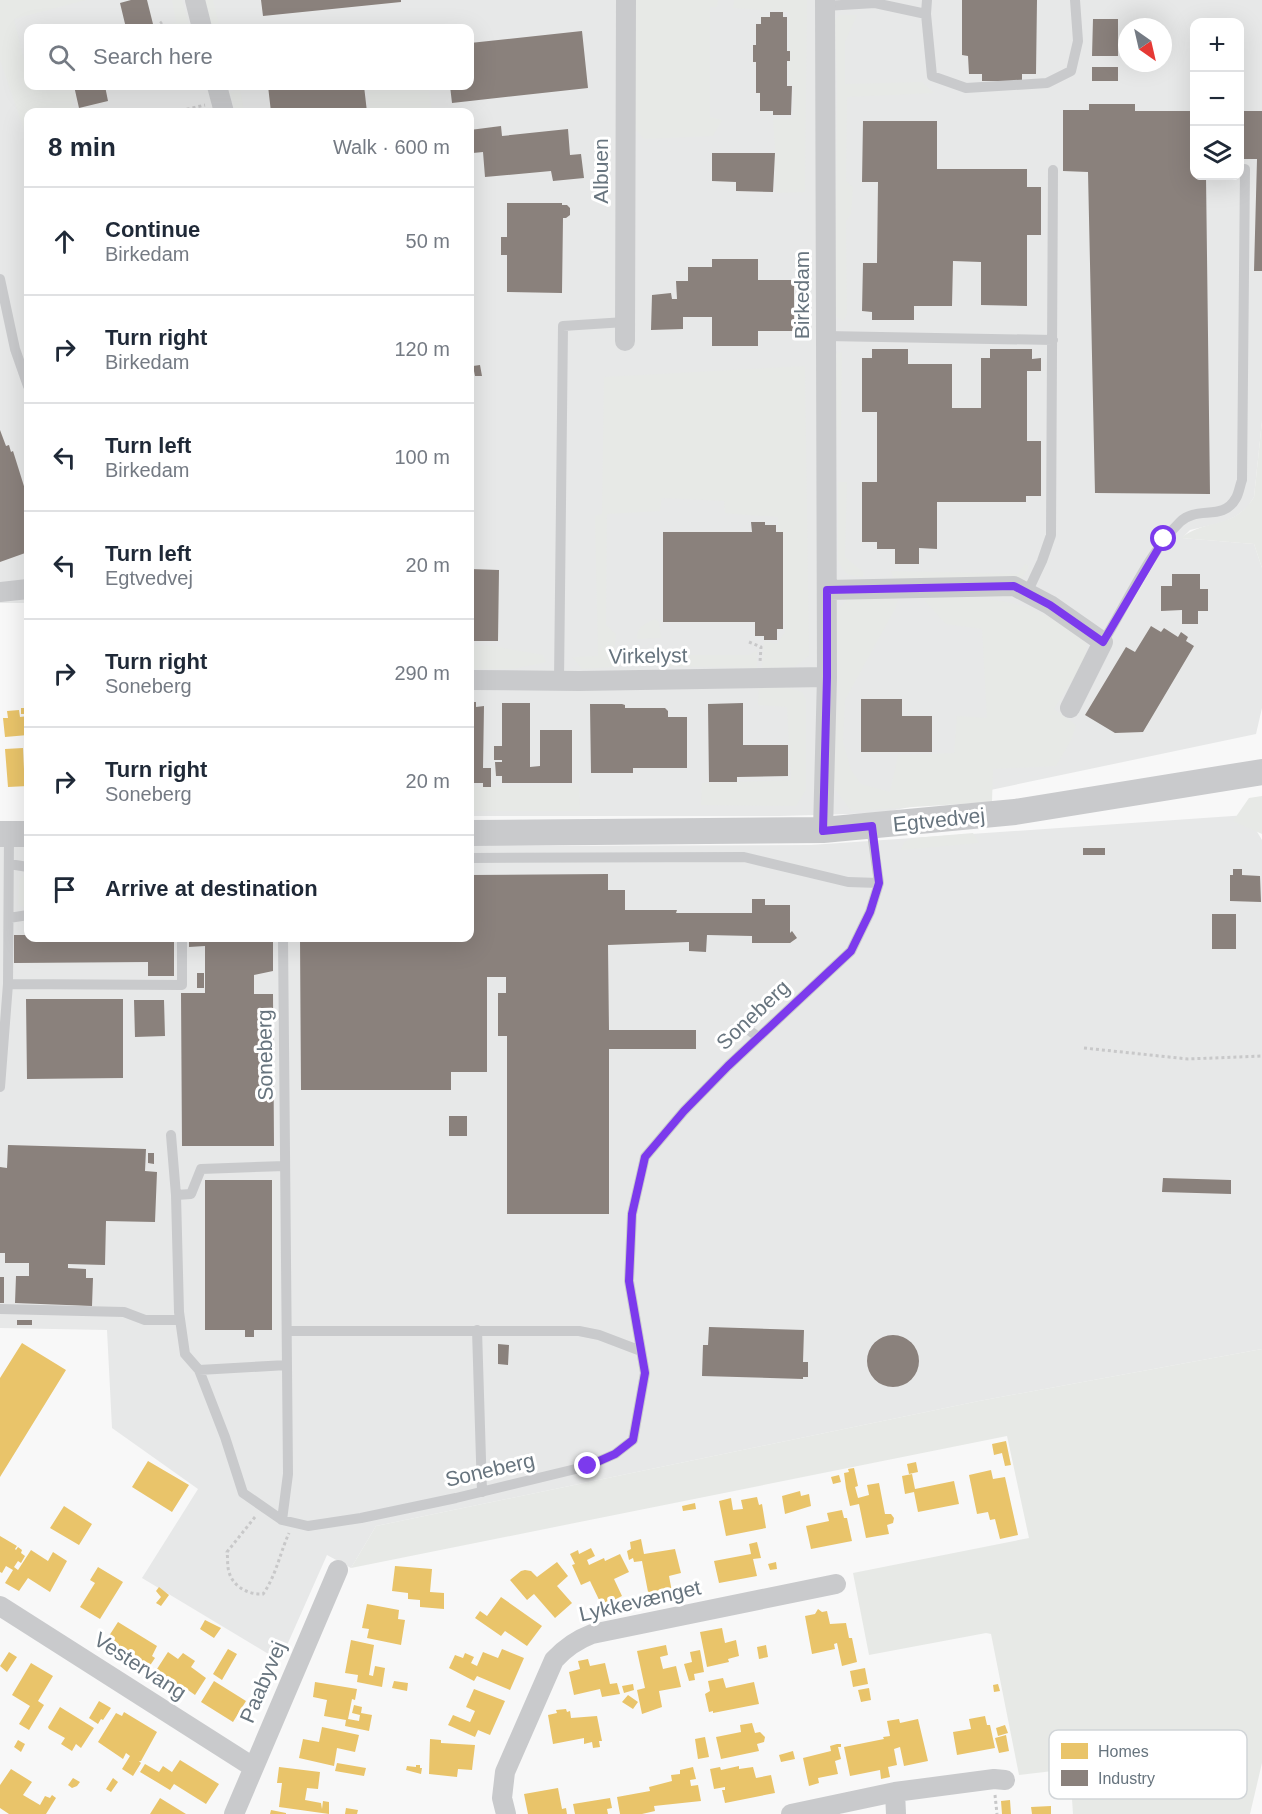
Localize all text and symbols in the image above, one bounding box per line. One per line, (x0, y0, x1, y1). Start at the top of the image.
north arrow (1118, 18, 1172, 72)
map controls (1190, 18, 1244, 180)
button: + (1190, 18, 1244, 72)
search box (24, 24, 474, 90)
icon: search (45, 41, 78, 74)
text: Search here (93, 44, 213, 69)
button: − (1190, 72, 1244, 126)
button: layers (1190, 126, 1244, 180)
text: 8 min (48, 132, 116, 162)
text: Walk · 600 m (333, 136, 450, 158)
street label: Albuen (589, 138, 612, 204)
text: Continue (105, 217, 200, 242)
icon: ahead (48, 225, 81, 258)
text: 50 m (406, 230, 450, 252)
text: Birkedam (105, 243, 189, 265)
street label: Birkedam (790, 251, 813, 339)
text: Turn right (105, 325, 207, 350)
icon: right (48, 333, 81, 366)
text: 120 m (394, 338, 450, 360)
text: Birkedam (105, 351, 189, 373)
text: Turn left (105, 433, 191, 458)
icon: left (48, 441, 81, 474)
text: 100 m (394, 446, 450, 468)
text: Birkedam (105, 459, 189, 481)
route start (1150, 525, 1176, 551)
text: Turn left (105, 541, 191, 566)
icon: left (48, 549, 81, 582)
text: 20 m (406, 554, 450, 576)
text: Egtvedvej (105, 567, 193, 589)
street label: Virkelyst (608, 643, 688, 668)
text: Turn right (105, 649, 207, 674)
icon: right (48, 657, 81, 690)
text: 290 m (394, 662, 450, 684)
text: Soneberg (105, 675, 192, 697)
text: Turn right (105, 757, 207, 782)
icon: right (48, 765, 81, 798)
text: 20 m (406, 770, 450, 792)
text: Soneberg (105, 783, 192, 805)
street label: Egtvedvej (892, 803, 986, 836)
icon: arrive (48, 873, 81, 906)
text: Arrive at destination (105, 876, 318, 901)
street label: Soneberg (712, 975, 794, 1054)
street label: Soneberg (252, 1009, 277, 1101)
street label: Soneberg (443, 1448, 537, 1491)
route end (574, 1452, 600, 1478)
street label: Lykkevænget (577, 1575, 703, 1626)
street label: Vestervang (90, 1627, 191, 1704)
street label: Paabyvej (235, 1638, 290, 1726)
legend (1049, 1730, 1247, 1799)
text: Homes (1098, 1743, 1149, 1760)
text: Industry (1098, 1770, 1155, 1787)

